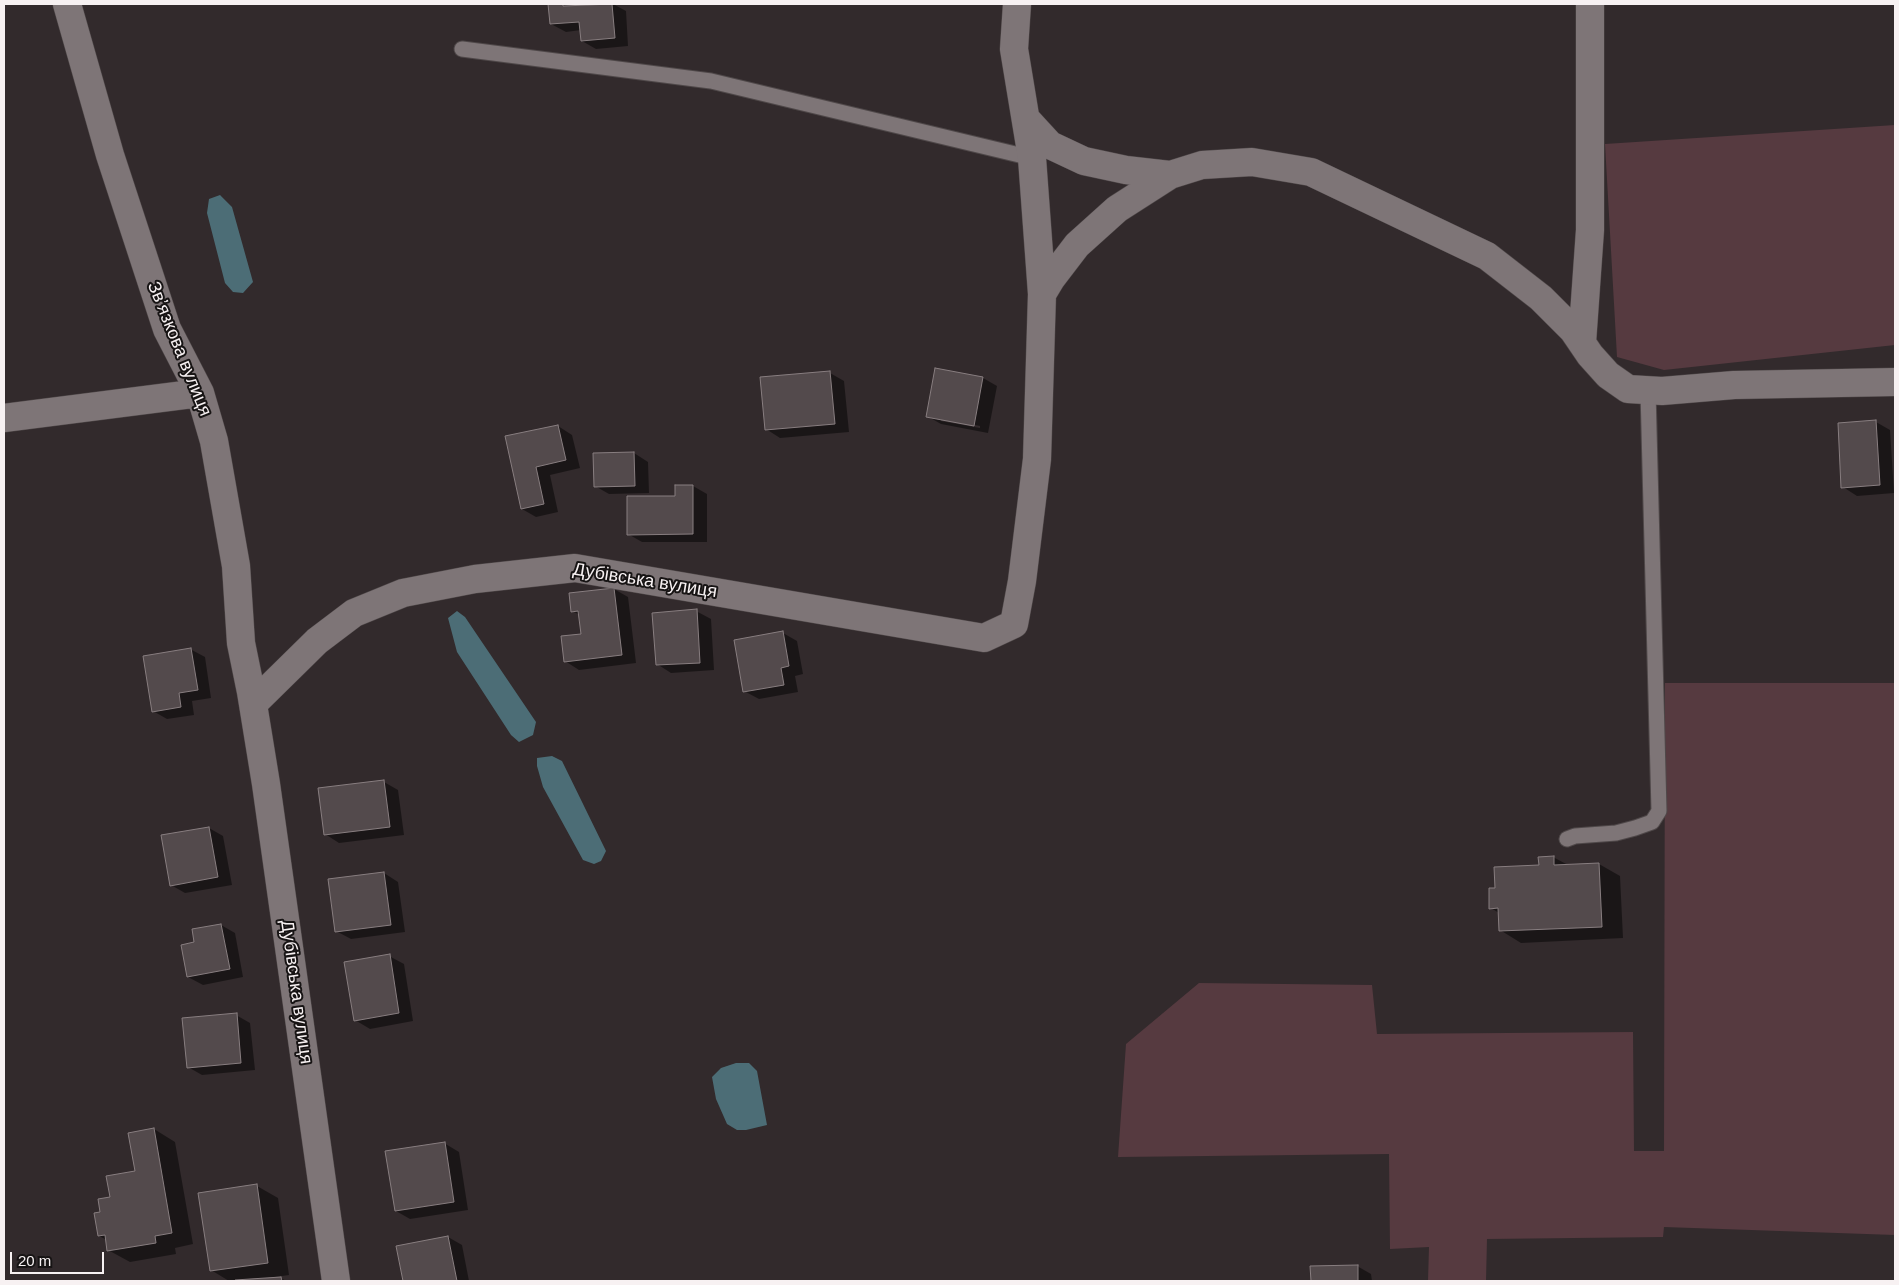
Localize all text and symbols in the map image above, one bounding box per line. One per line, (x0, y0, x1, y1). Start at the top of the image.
street label: Звʼязкова вулиця (142, 279, 216, 419)
street label: Дубівська вулиця (571, 559, 719, 603)
street label: Дубівська вулиця (275, 918, 317, 1066)
scale bar (12, 1242, 106, 1274)
text: 20 m (18, 1252, 51, 1269)

